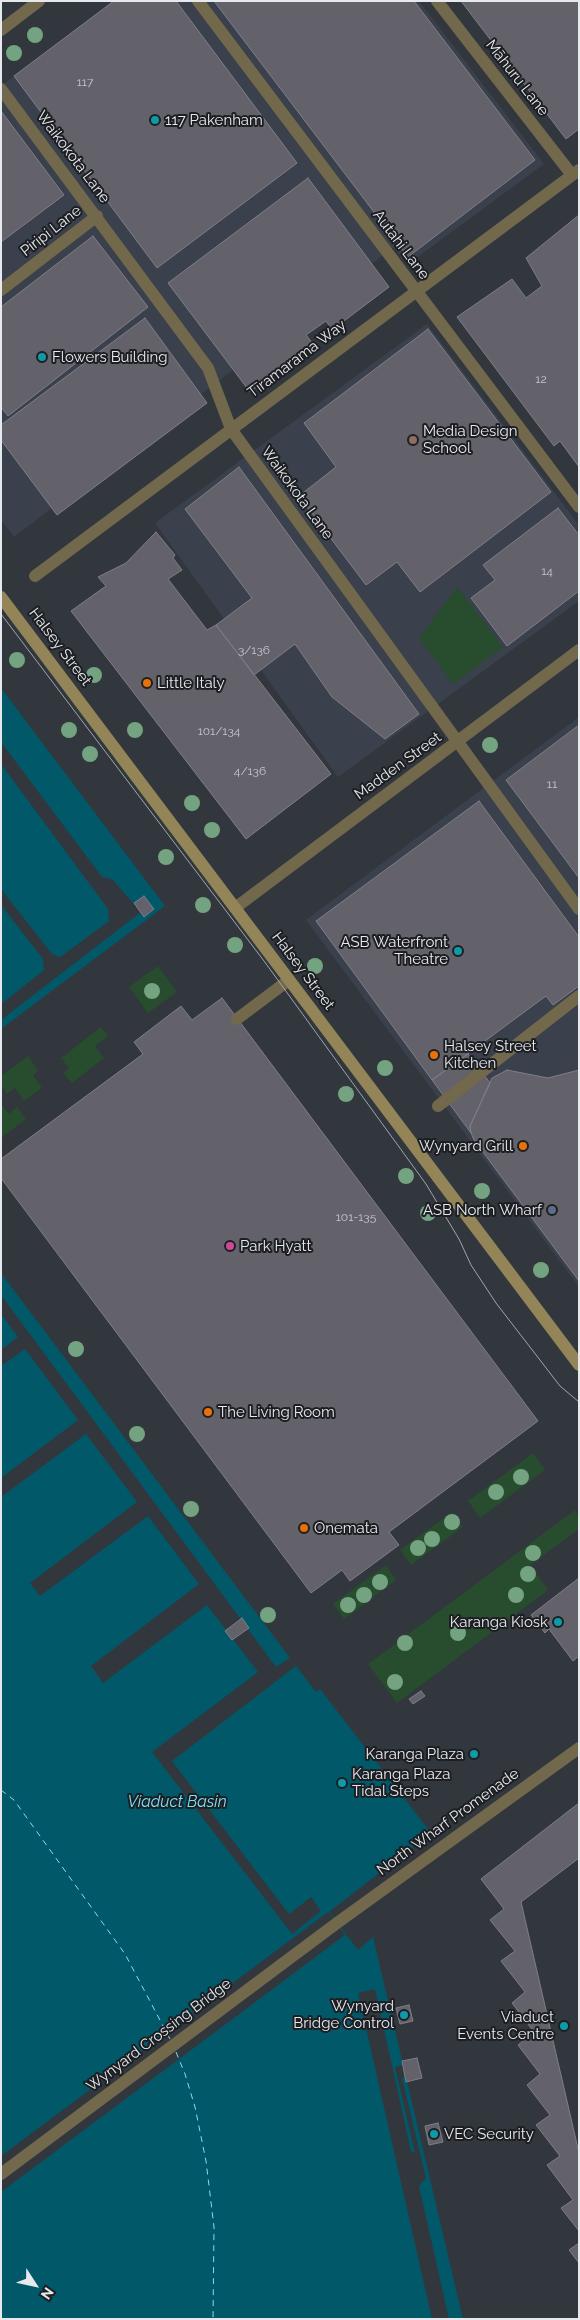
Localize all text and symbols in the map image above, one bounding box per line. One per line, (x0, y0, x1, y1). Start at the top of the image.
street label: Māhuru Lane (482, 36, 552, 120)
house number: 117 (77, 75, 93, 89)
street label: Waikokota Lane (33, 107, 113, 207)
place label: 117 Pakenham (165, 111, 263, 129)
marker: 117 Pakenham (149, 114, 161, 126)
street label: Piripi Lane (17, 202, 85, 260)
street label: Autahi Lane (369, 207, 433, 283)
street label: Tīramarama Way (244, 316, 350, 402)
place label: Flowers Building (52, 348, 167, 366)
marker: Flowers Building (36, 351, 48, 363)
house number: 12 (535, 372, 547, 386)
place label: Media Design School (423, 422, 517, 457)
marker: Media Design School (407, 434, 419, 446)
street label: Waikokota Lane (257, 443, 337, 543)
house number: 14 (541, 564, 553, 578)
street label: Halsey Street (25, 605, 95, 689)
house number: 3/136 (238, 643, 270, 657)
place label: Little Italy (157, 674, 225, 692)
marker: Little Italy (141, 677, 153, 689)
house number: 101/134 (198, 724, 240, 738)
street label: Madden Street (351, 728, 445, 804)
house number: 4/136 (234, 764, 266, 778)
house number: 11 (547, 777, 557, 791)
street label: Halsey Street (268, 929, 338, 1013)
place label: ASB Waterfront Theatre (341, 933, 448, 968)
marker: ASB Waterfront Theatre (452, 945, 464, 957)
place label: Halsey Street Kitchen (444, 1037, 537, 1072)
marker: Halsey Street Kitchen (428, 1049, 440, 1061)
place label: Wynyard Grill (419, 1137, 513, 1155)
marker: Wynyard Grill (517, 1140, 529, 1152)
place label: ASB North Wharf (423, 1201, 542, 1219)
marker: ASB North Wharf (546, 1204, 558, 1216)
house number: 101-135 (336, 1210, 376, 1224)
place label: Park Hyatt (240, 1237, 312, 1255)
marker: Park Hyatt (224, 1240, 236, 1252)
place label: The Living Room (218, 1403, 335, 1421)
marker: The Living Room (202, 1406, 214, 1418)
place label: Onemata (314, 1519, 378, 1537)
marker: Onemata (298, 1522, 310, 1534)
place label: Karanga Kiosk (450, 1613, 548, 1631)
marker: Karanga Kiosk (552, 1616, 564, 1628)
place label: Karanga Plaza (366, 1745, 464, 1763)
marker: Karanga Plaza (468, 1748, 480, 1760)
place label: Karanga Plaza Tidal Steps (352, 1765, 450, 1800)
street label: North Wharf Promenade (374, 1765, 522, 1879)
marker: Karanga Plaza Tidal Steps (336, 1777, 348, 1789)
water label: Viaduct Basin (127, 1792, 227, 1812)
street label: Wynyard Crossing Bridge (83, 1975, 235, 2095)
place label: Wynyard Bridge Control (293, 1997, 394, 2032)
place label: Viaduct Events Centre (457, 2008, 554, 2043)
marker: Wynyard Bridge Control (398, 2009, 410, 2021)
marker: Viaduct Events Centre (558, 2020, 570, 2032)
place label: VEC Security (444, 2125, 534, 2143)
marker: VEC Security (428, 2128, 440, 2140)
north arrow (10, 2260, 60, 2310)
text: N (38, 2285, 57, 2303)

